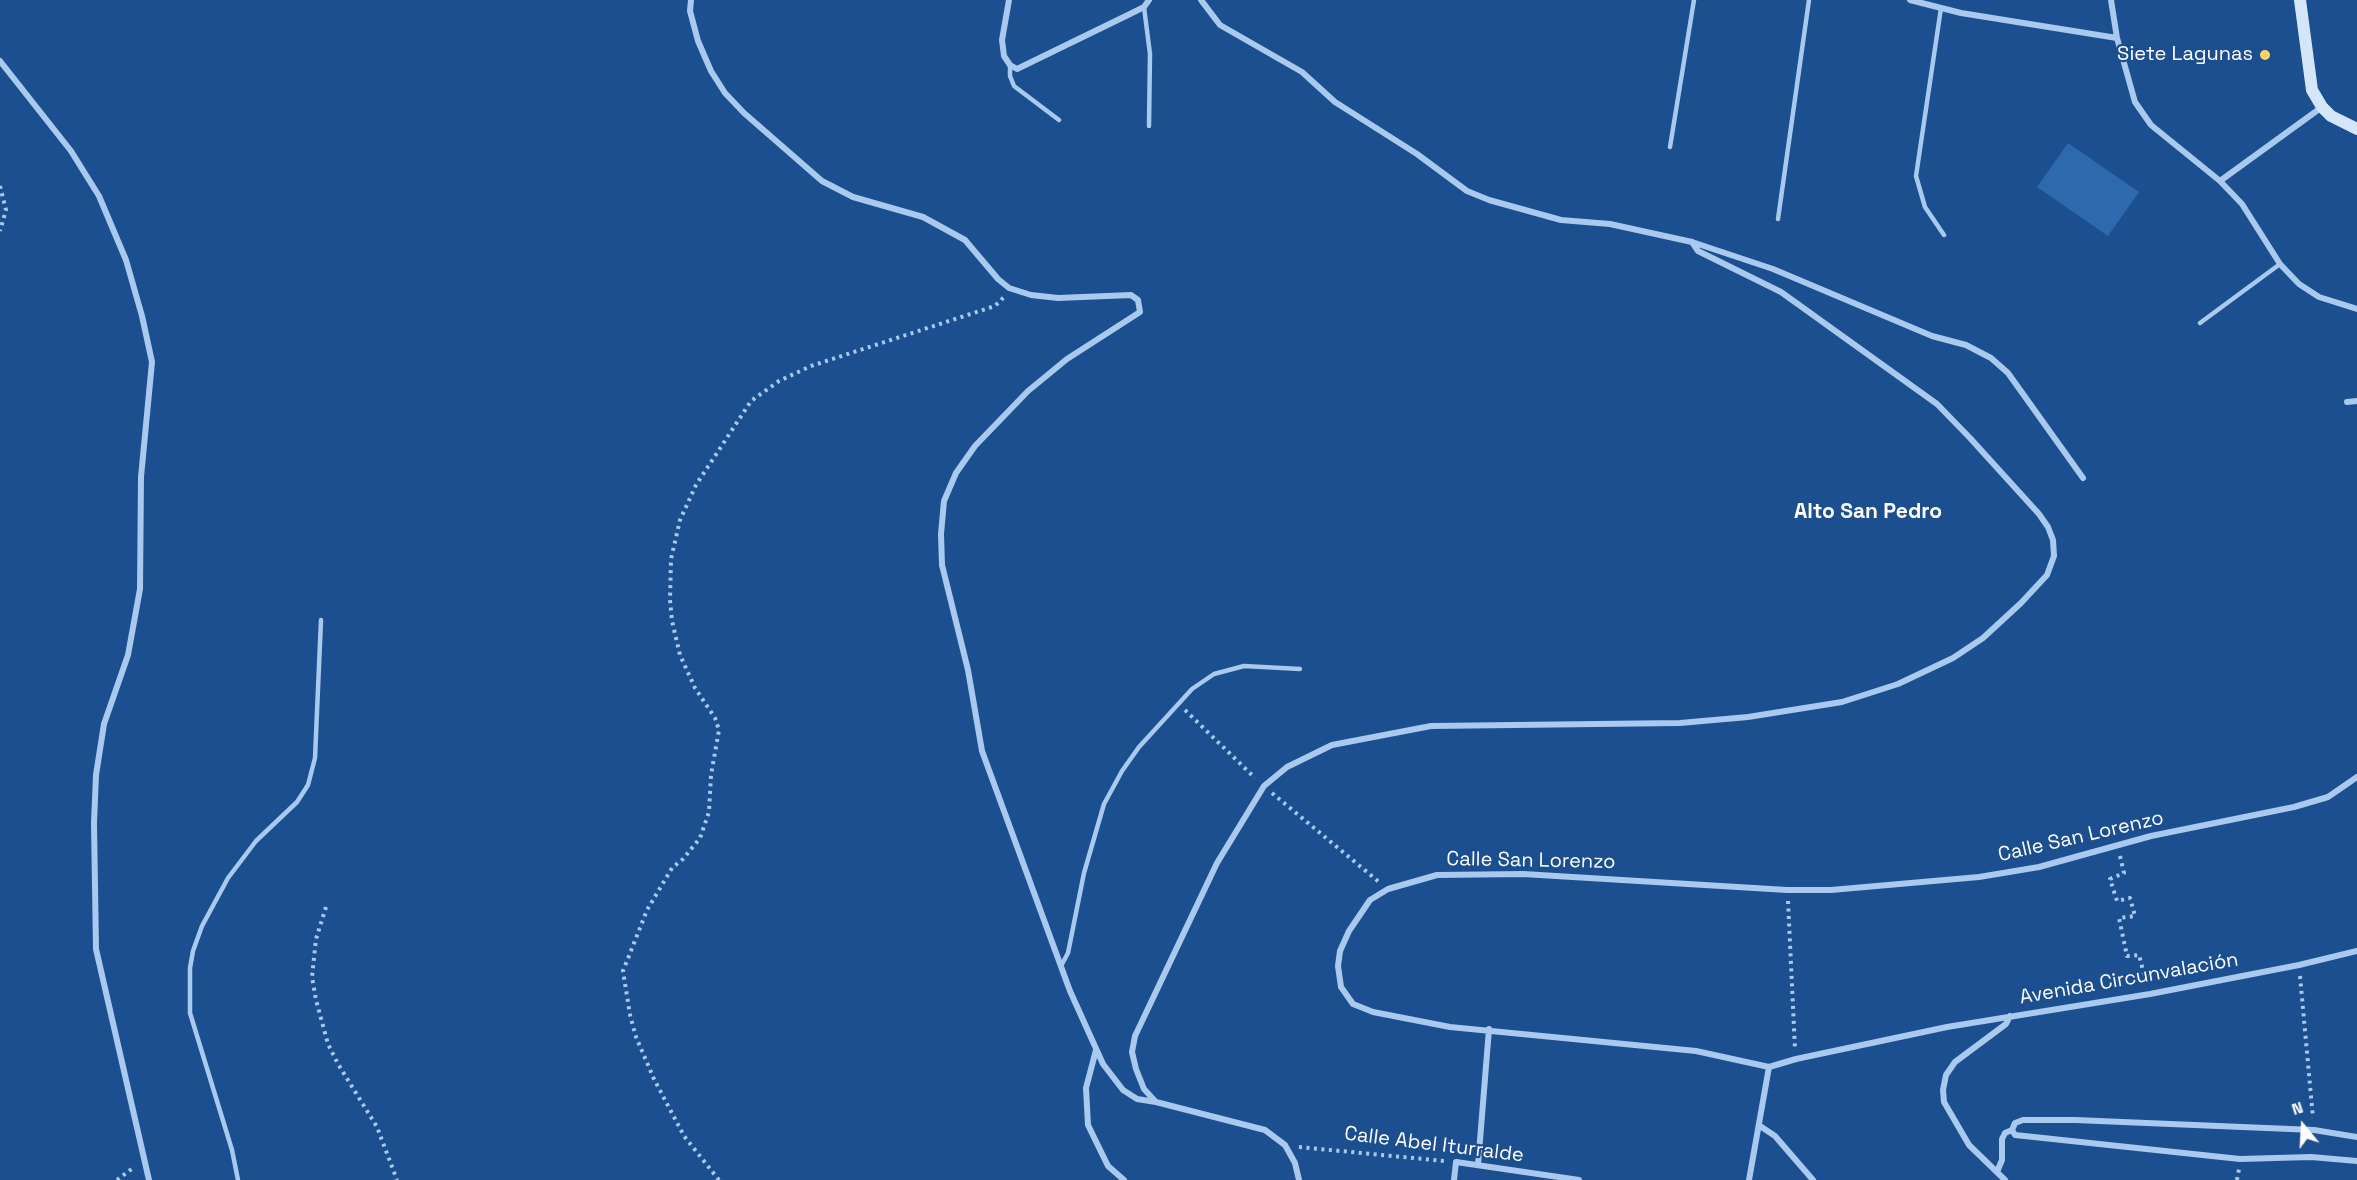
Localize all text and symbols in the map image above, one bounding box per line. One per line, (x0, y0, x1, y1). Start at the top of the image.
place label: Siete Lagunas (2117, 43, 2253, 67)
marker: Siete Lagunas (2258, 48, 2272, 62)
district label: Alto San Pedro (1794, 499, 1942, 525)
street label: Calle San Lorenzo (1996, 806, 2166, 868)
street label: Calle San Lorenzo (1446, 848, 1616, 874)
street label: Avenida Circunvalación (2018, 948, 2240, 1010)
north arrow (2273, 1096, 2333, 1156)
text: N (2289, 1097, 2306, 1120)
street label: Calle Abel Iturralde (1343, 1122, 1525, 1168)

